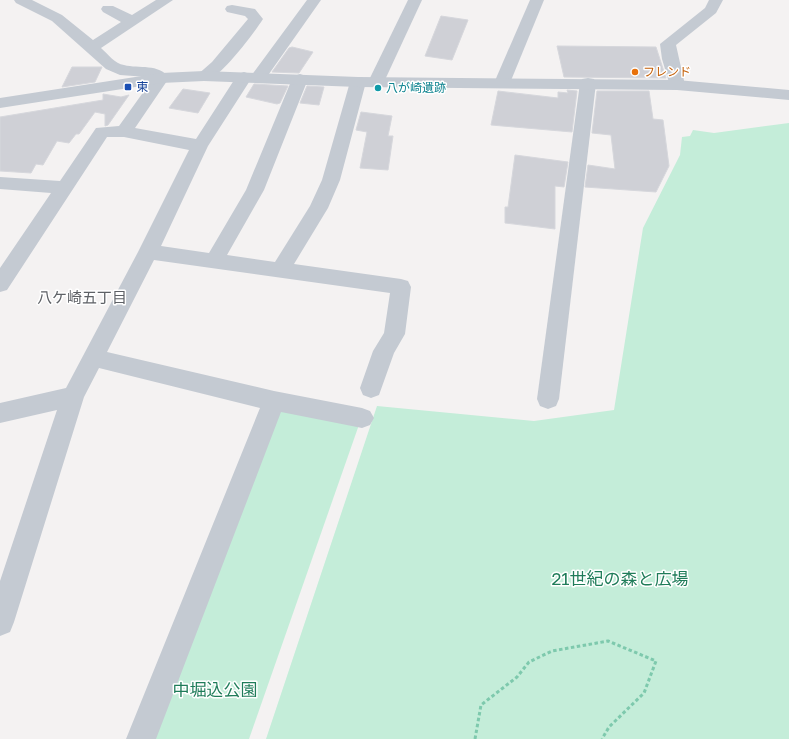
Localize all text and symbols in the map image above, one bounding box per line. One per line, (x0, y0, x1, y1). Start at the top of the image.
place label: フレンド (643, 64, 691, 79)
marker: フレンド (630, 67, 640, 77)
place label: 東 (136, 79, 148, 94)
place label: 八が崎遺跡 (386, 80, 446, 95)
marker: 東 (123, 82, 133, 92)
marker: 八が崎遺跡 (373, 83, 383, 93)
district label: 八ケ崎五丁目 (37, 288, 127, 306)
park label: 21世紀の森と広場 (551, 568, 689, 589)
park label: 中堀込公園 (173, 679, 258, 700)

